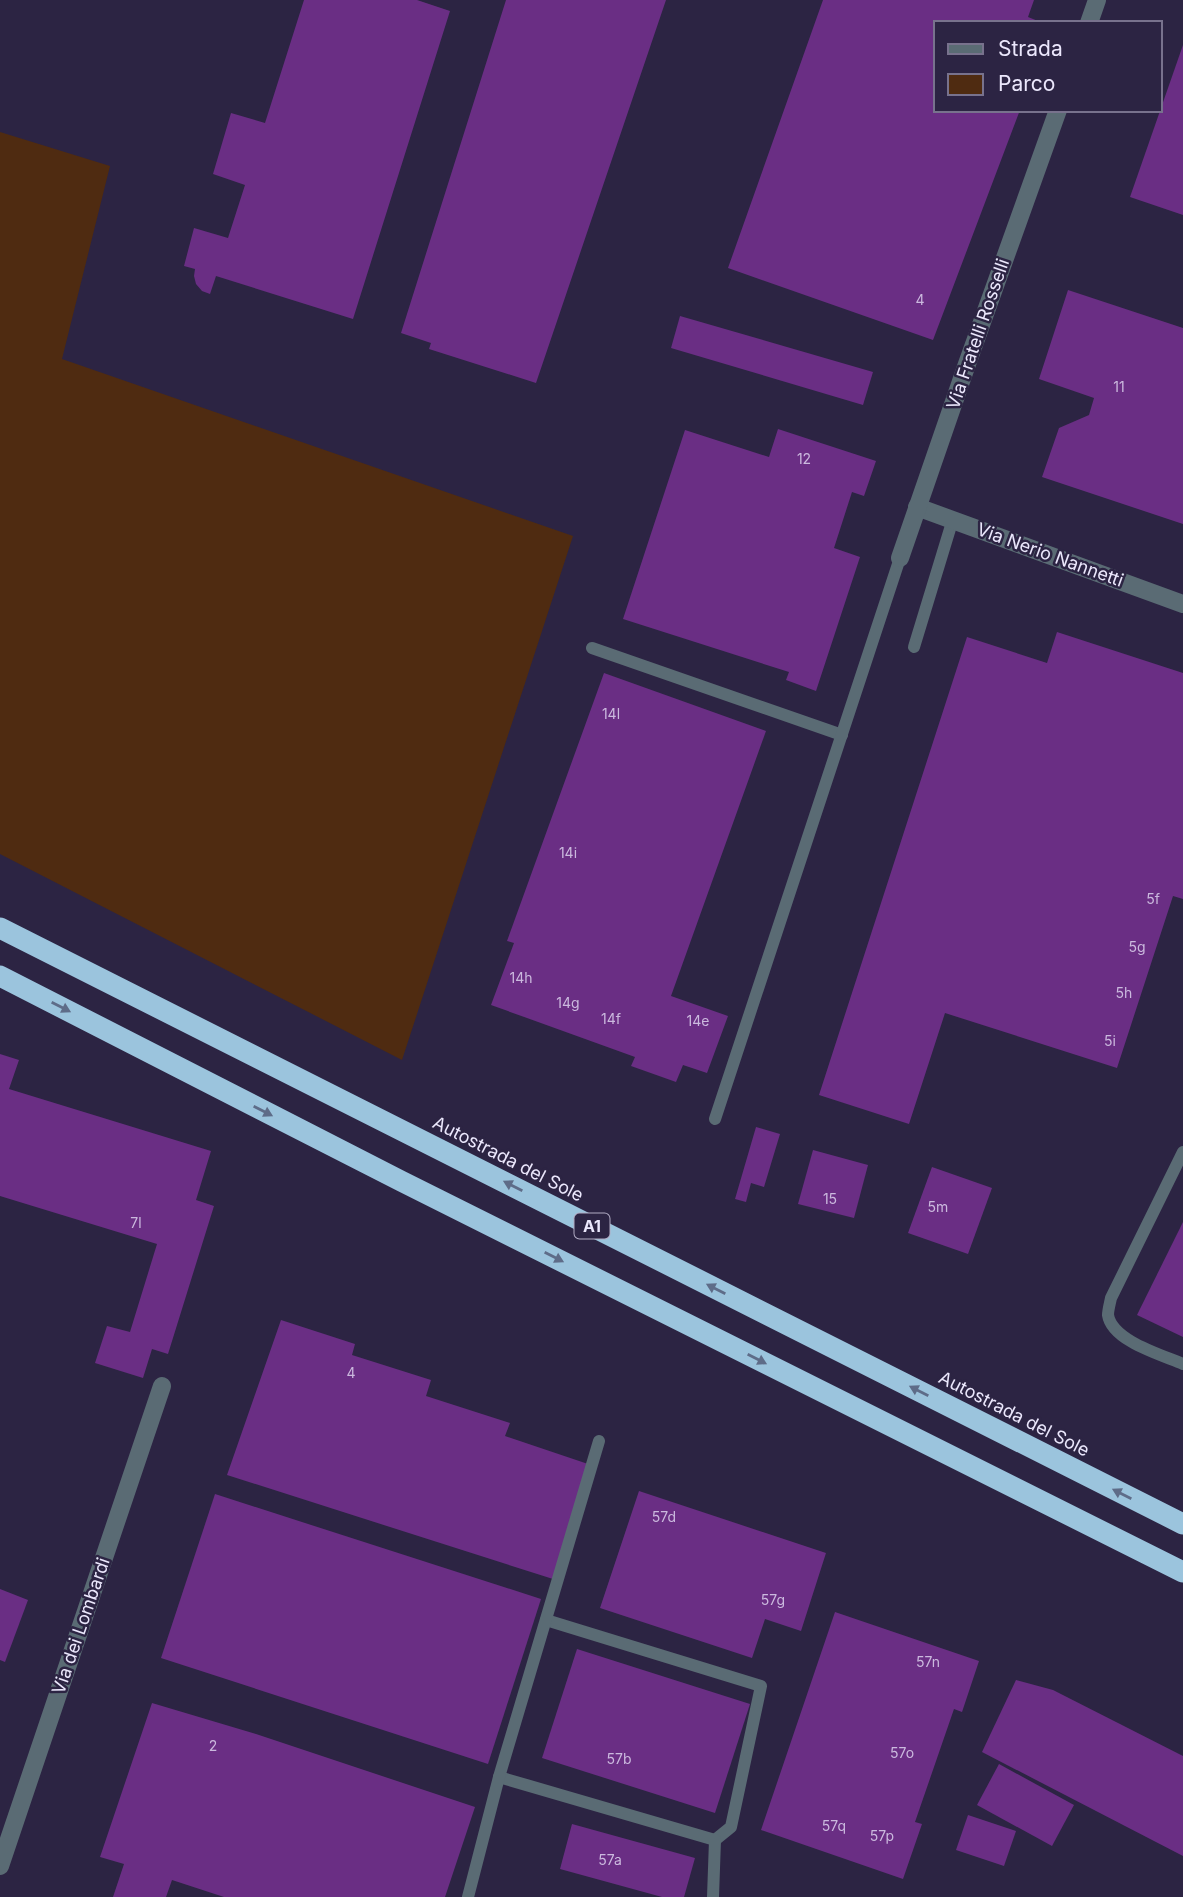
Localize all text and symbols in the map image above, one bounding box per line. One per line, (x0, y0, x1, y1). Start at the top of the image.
legend (934, 21, 1162, 112)
text: Strada (998, 36, 1063, 61)
text: Parco (998, 71, 1055, 96)
street label: Via Fratelli Rosselli (942, 256, 1013, 412)
house number: 4 (915, 291, 925, 308)
house number: 11 (1113, 378, 1125, 395)
house number: 12 (797, 450, 811, 467)
street label: Via Nerio Nannetti (974, 518, 1126, 591)
house number: 14l (602, 705, 620, 722)
house number: 14i (559, 844, 577, 861)
house number: 5f (1146, 890, 1160, 907)
house number: 5g (1128, 938, 1146, 955)
house number: 14h (509, 969, 533, 986)
house number: 5h (1116, 984, 1132, 1001)
house number: 14g (556, 994, 580, 1011)
one-way arrow (51, 1001, 71, 1013)
house number: 14f (601, 1010, 621, 1027)
house number: 14e (687, 1012, 709, 1029)
house number: 5i (1104, 1032, 1116, 1049)
one-way arrow (253, 1105, 273, 1116)
street label: Autostrada del Sole (429, 1111, 587, 1206)
one-way arrow (503, 1181, 523, 1192)
house number: 15 (823, 1190, 837, 1207)
house number: 5m (928, 1198, 948, 1215)
house number: 7l (130, 1214, 142, 1231)
road number: A1 (574, 1214, 610, 1238)
one-way arrow (544, 1252, 564, 1263)
one-way arrow (706, 1283, 726, 1294)
one-way arrow (747, 1353, 767, 1365)
house number: 4 (346, 1364, 356, 1381)
street label: Autostrada del Sole (935, 1366, 1093, 1461)
one-way arrow (909, 1386, 929, 1397)
one-way arrow (1112, 1488, 1132, 1499)
house number: 57d (652, 1508, 676, 1525)
street label: Via dei Lombardi (47, 1555, 114, 1697)
house number: 57g (761, 1591, 785, 1608)
house number: 57n (916, 1653, 940, 1670)
house number: 2 (209, 1737, 217, 1754)
house number: 57o (890, 1744, 914, 1761)
house number: 57b (606, 1750, 632, 1767)
house number: 57q (822, 1817, 846, 1834)
house number: 57p (870, 1827, 894, 1844)
house number: 57a (598, 1851, 622, 1868)

